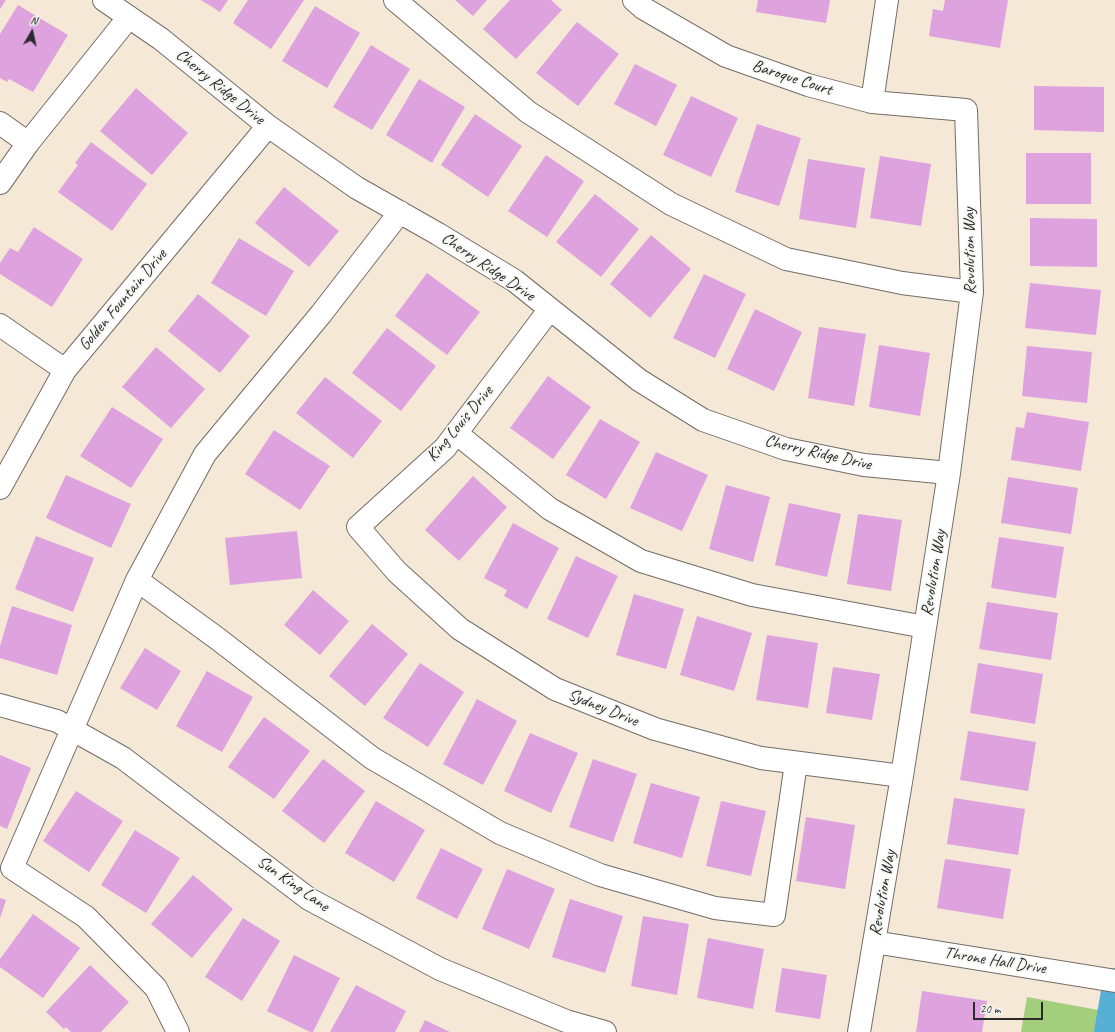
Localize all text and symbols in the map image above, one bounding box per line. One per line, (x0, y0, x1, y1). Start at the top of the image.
north arrow (12, 12, 52, 52)
text: N (29, 13, 38, 28)
street label: Cherry Ridge Drive (171, 45, 269, 129)
street label: Baroque Court (749, 56, 835, 100)
street label: Revolution Way (959, 207, 981, 295)
street label: Cherry Ridge Drive (437, 228, 539, 306)
street label: Golden Fountain Drive (75, 245, 171, 355)
street label: King Louis Drive (422, 382, 498, 466)
street label: Cherry Ridge Drive (763, 431, 873, 475)
street label: Revolution Way (917, 528, 951, 618)
street label: Sydney Drive (565, 685, 641, 731)
street label: Revolution Way (865, 848, 901, 938)
street label: Sun King Lane (253, 852, 333, 916)
street label: Throne Hall Drive (943, 943, 1047, 979)
scale bar (975, 994, 1045, 1020)
text: 20 m (980, 1001, 1000, 1017)

